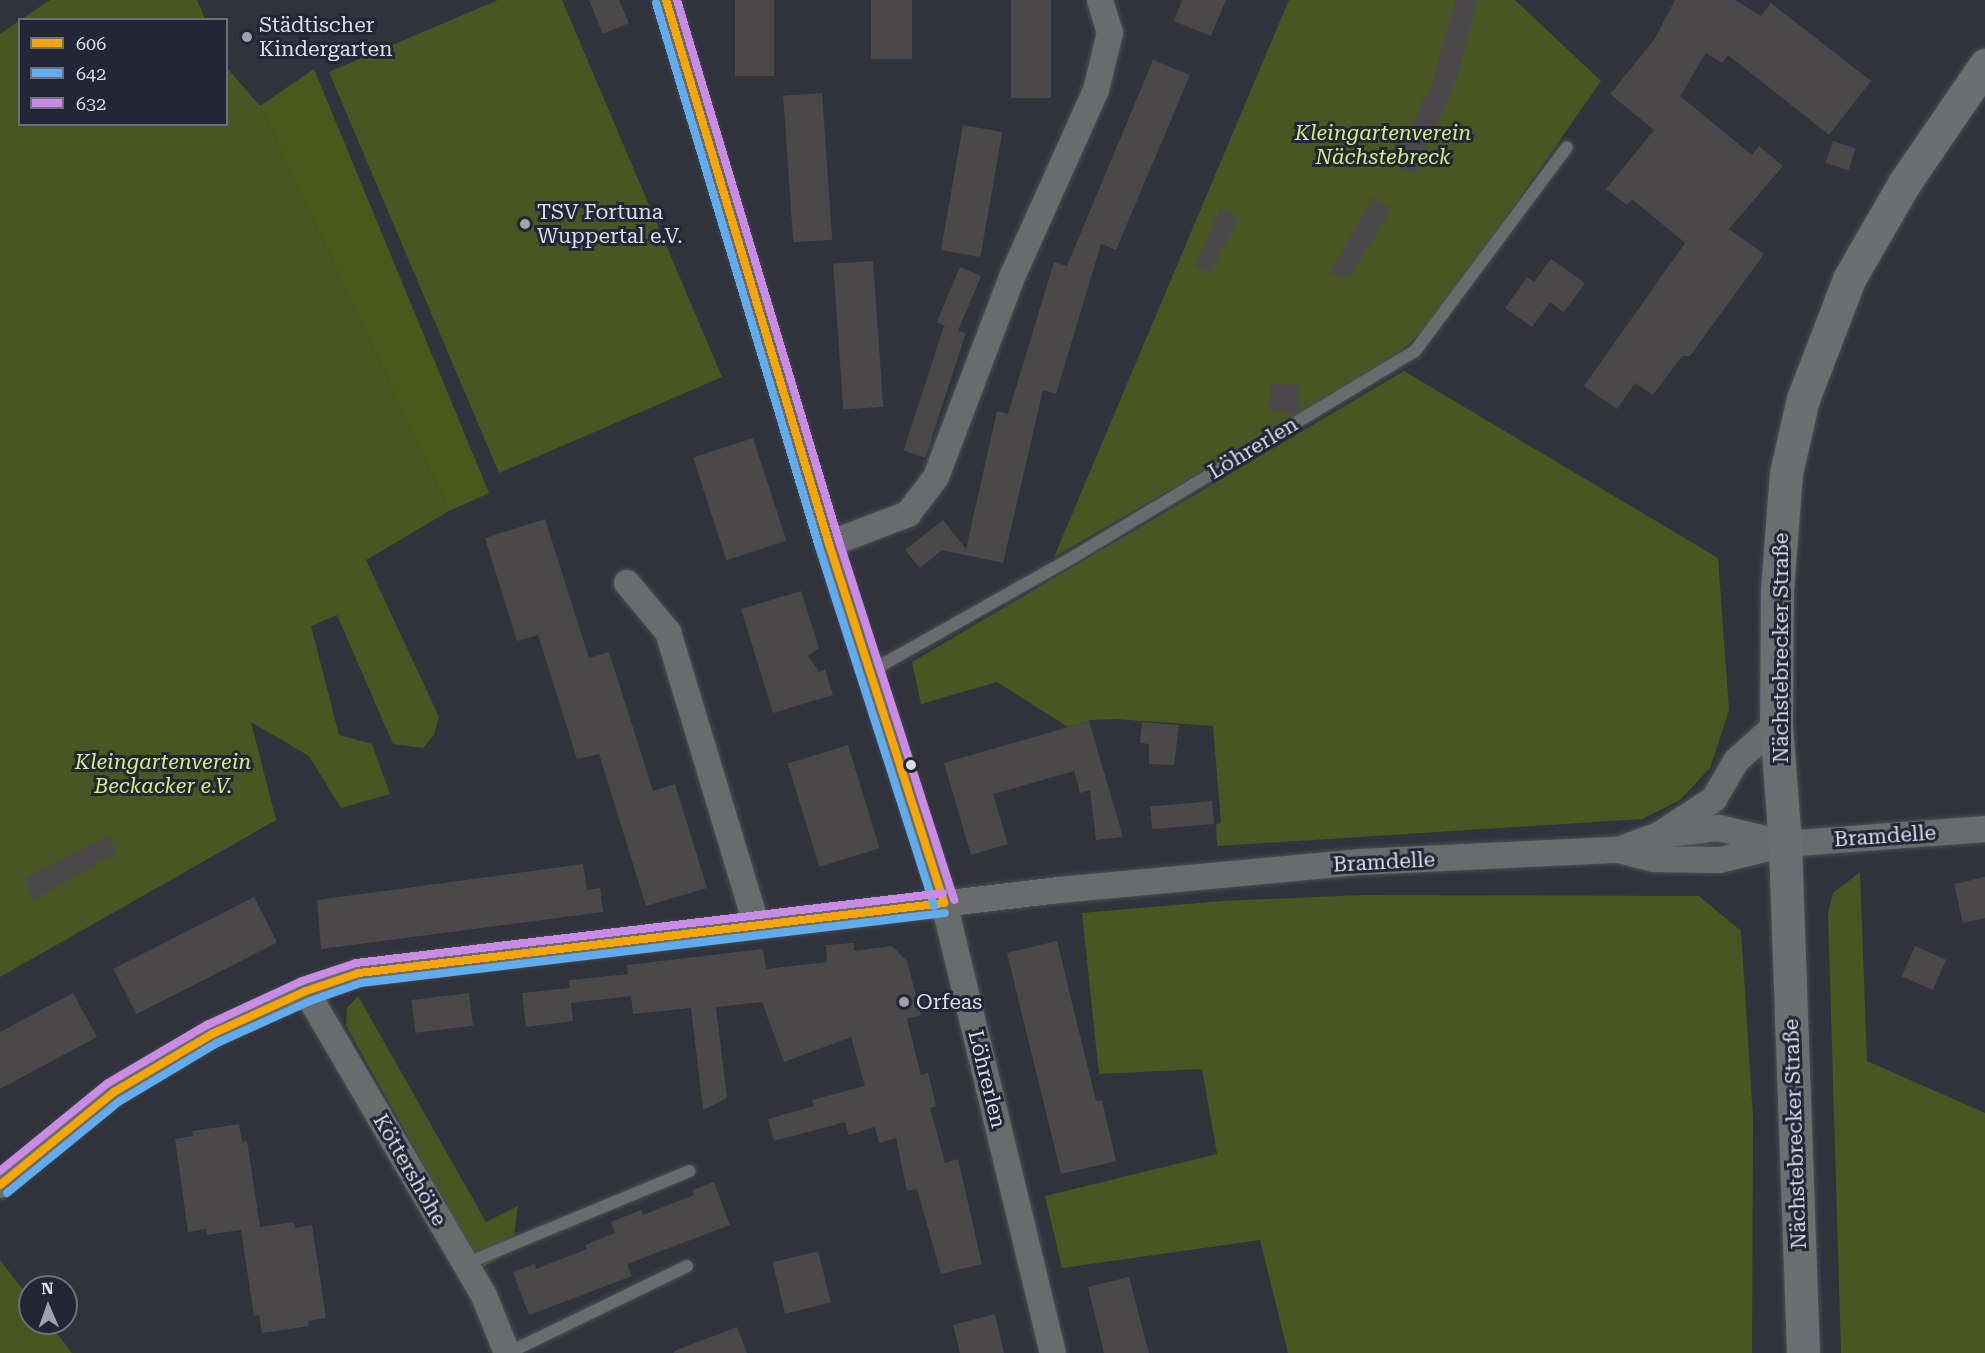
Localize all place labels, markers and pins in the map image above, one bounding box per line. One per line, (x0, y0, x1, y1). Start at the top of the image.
place label: Städtischer Kindergarten (259, 12, 392, 62)
marker: Städtischer Kindergarten (240, 30, 254, 44)
place label: TSV Fortuna Wuppertal e.V. (537, 199, 683, 249)
marker: TSV Fortuna Wuppertal e.V. (518, 217, 532, 231)
unlabelled marker (905, 759, 917, 771)
place label: Orfeas (916, 989, 982, 1015)
marker: Orfeas (897, 995, 911, 1009)

